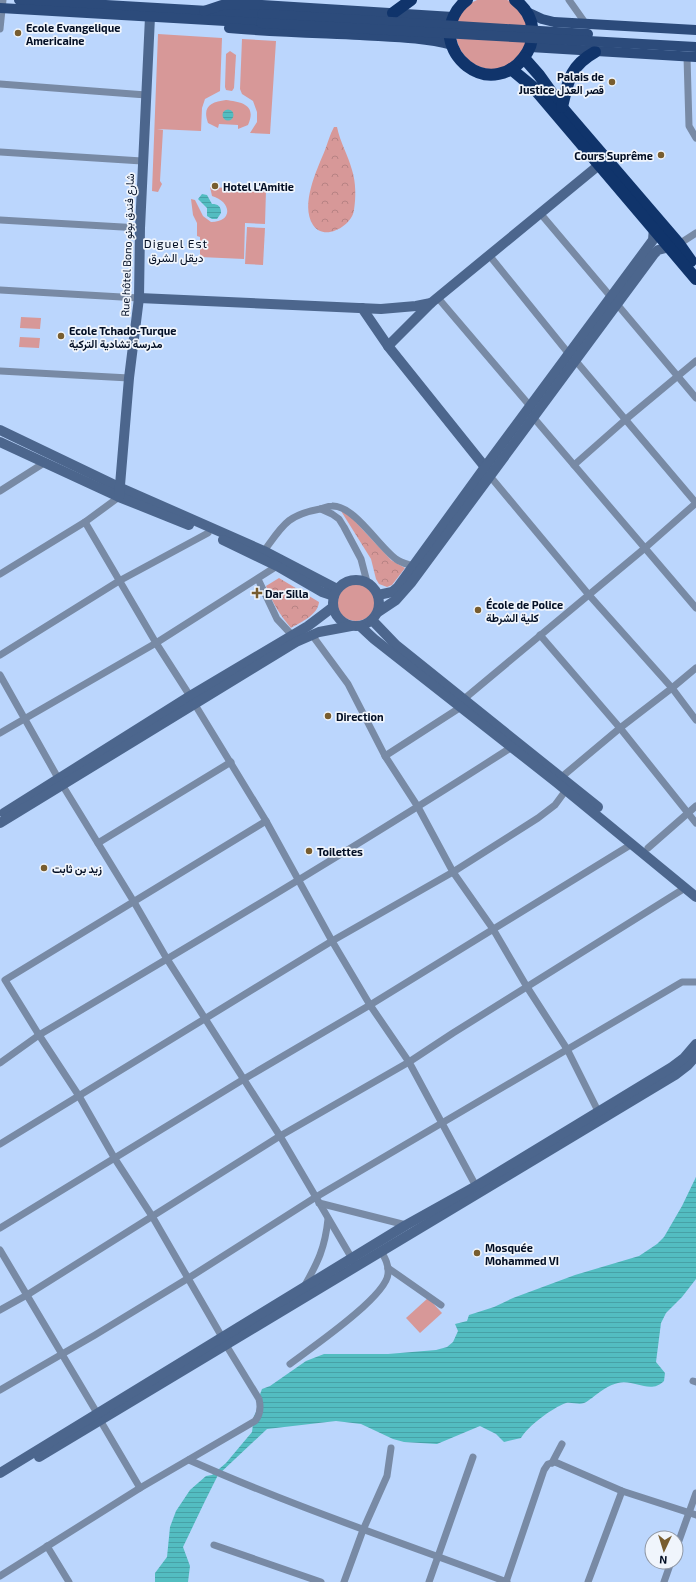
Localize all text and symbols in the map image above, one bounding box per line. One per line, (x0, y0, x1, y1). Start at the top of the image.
place label: Ecole Evangelique Americaine (26, 21, 120, 47)
marker: Ecole Evangelique Americaine (13, 28, 23, 38)
place label: Palais de Justice قصر العدل (519, 70, 604, 97)
marker: Palais de Justice قصر العدل (607, 77, 617, 87)
place label: Cours Suprême (574, 149, 653, 162)
marker: Cours Suprême (656, 150, 666, 160)
street label: Rue hôtel Bono شارع فندق بونو (118, 173, 138, 317)
place label: Hotel L'Amitie (223, 180, 294, 193)
marker: Hotel L'Amitie (210, 181, 220, 191)
district label: Diguel Est ديقل الشرق (144, 236, 208, 266)
place label: Ecole Tchado-Turque مدرسة تشادية التركية (69, 324, 176, 351)
marker: Ecole Tchado-Turque مدرسة تشادية التركية (56, 331, 66, 341)
place label: Dar Silla (265, 587, 309, 600)
marker: Dar Silla (252, 588, 262, 598)
place label: École de Police كلية الشرطة (486, 597, 563, 625)
marker: École de Police كلية الشرطة (473, 605, 483, 615)
place label: Direction (336, 710, 384, 723)
marker: Direction (323, 711, 333, 721)
place label: Toilettes (317, 845, 363, 858)
marker: Toilettes (304, 846, 314, 856)
place label: زيد بن ثابت (52, 862, 102, 876)
marker: زيد بن ثابت (39, 863, 49, 873)
place label: Mosquée Mohammed VI (485, 1241, 559, 1267)
marker: Mosquée Mohammed VI (472, 1248, 482, 1258)
north arrow (644, 1530, 684, 1570)
text: N (659, 1554, 668, 1567)

